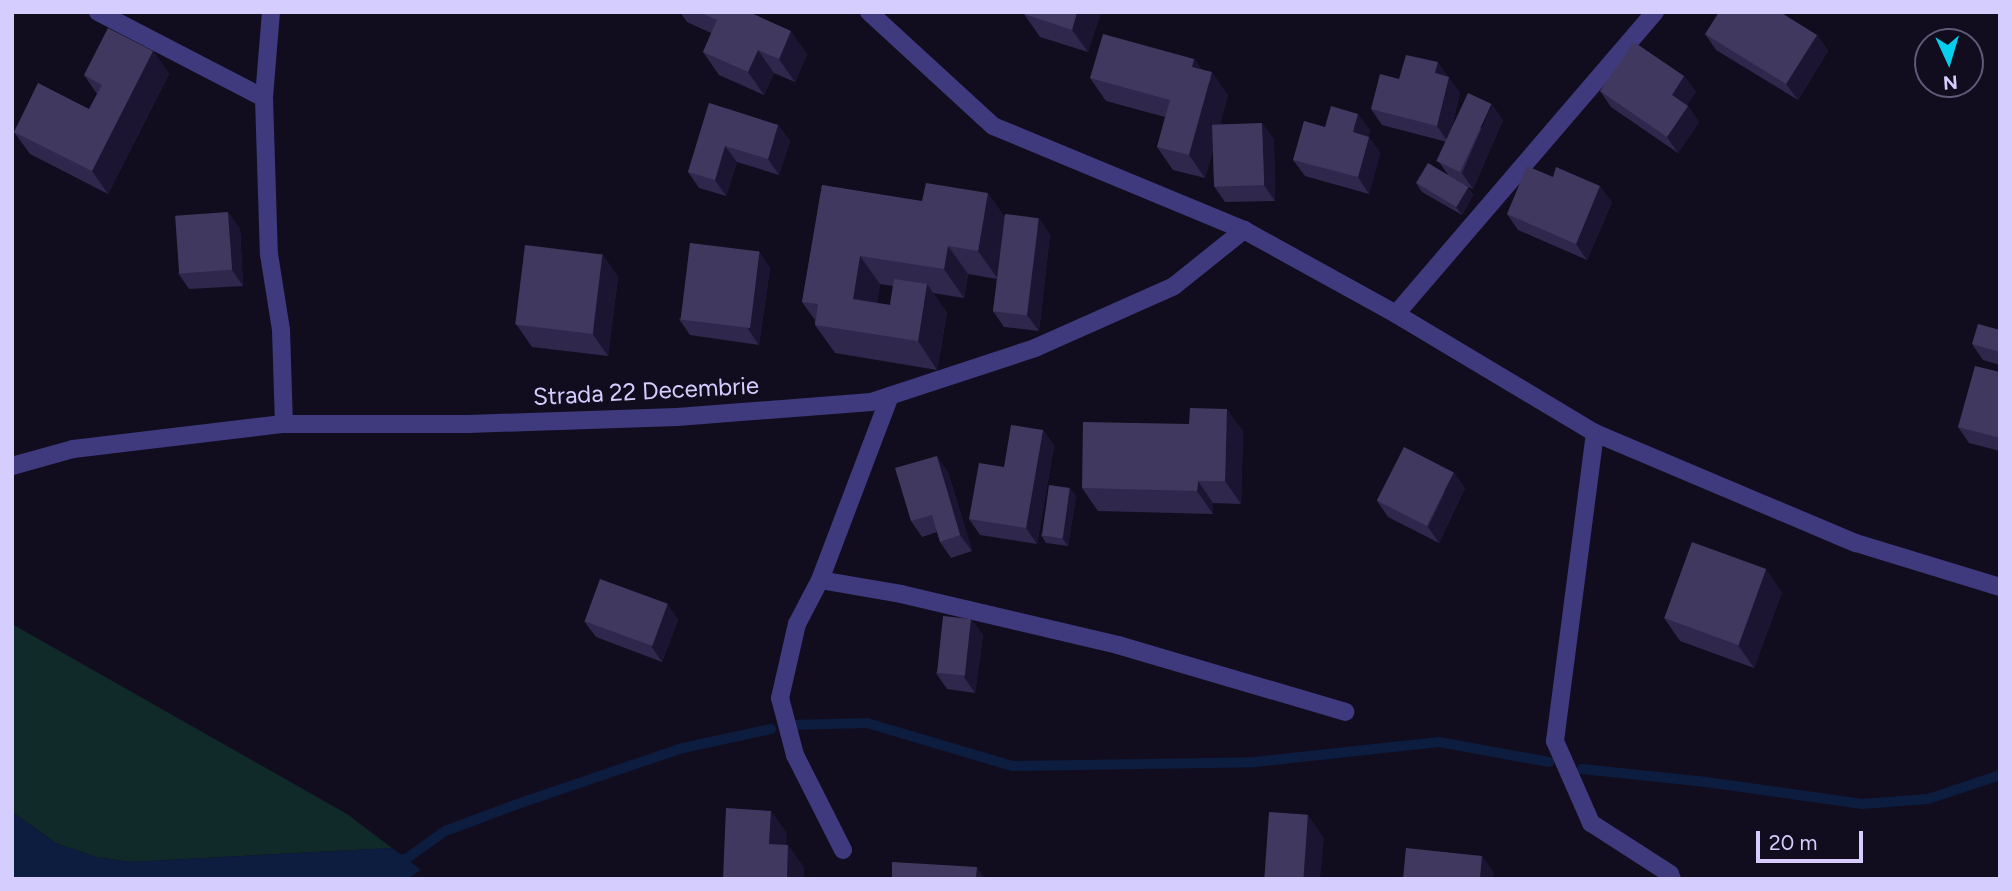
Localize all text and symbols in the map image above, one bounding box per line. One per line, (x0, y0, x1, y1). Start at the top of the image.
north arrow (1914, 28, 1984, 98)
text: N (1942, 70, 1958, 94)
street label: Strada 22 Decembrie (532, 371, 760, 411)
scale bar (1760, 818, 1867, 862)
text: 20 m (1769, 830, 1817, 855)

